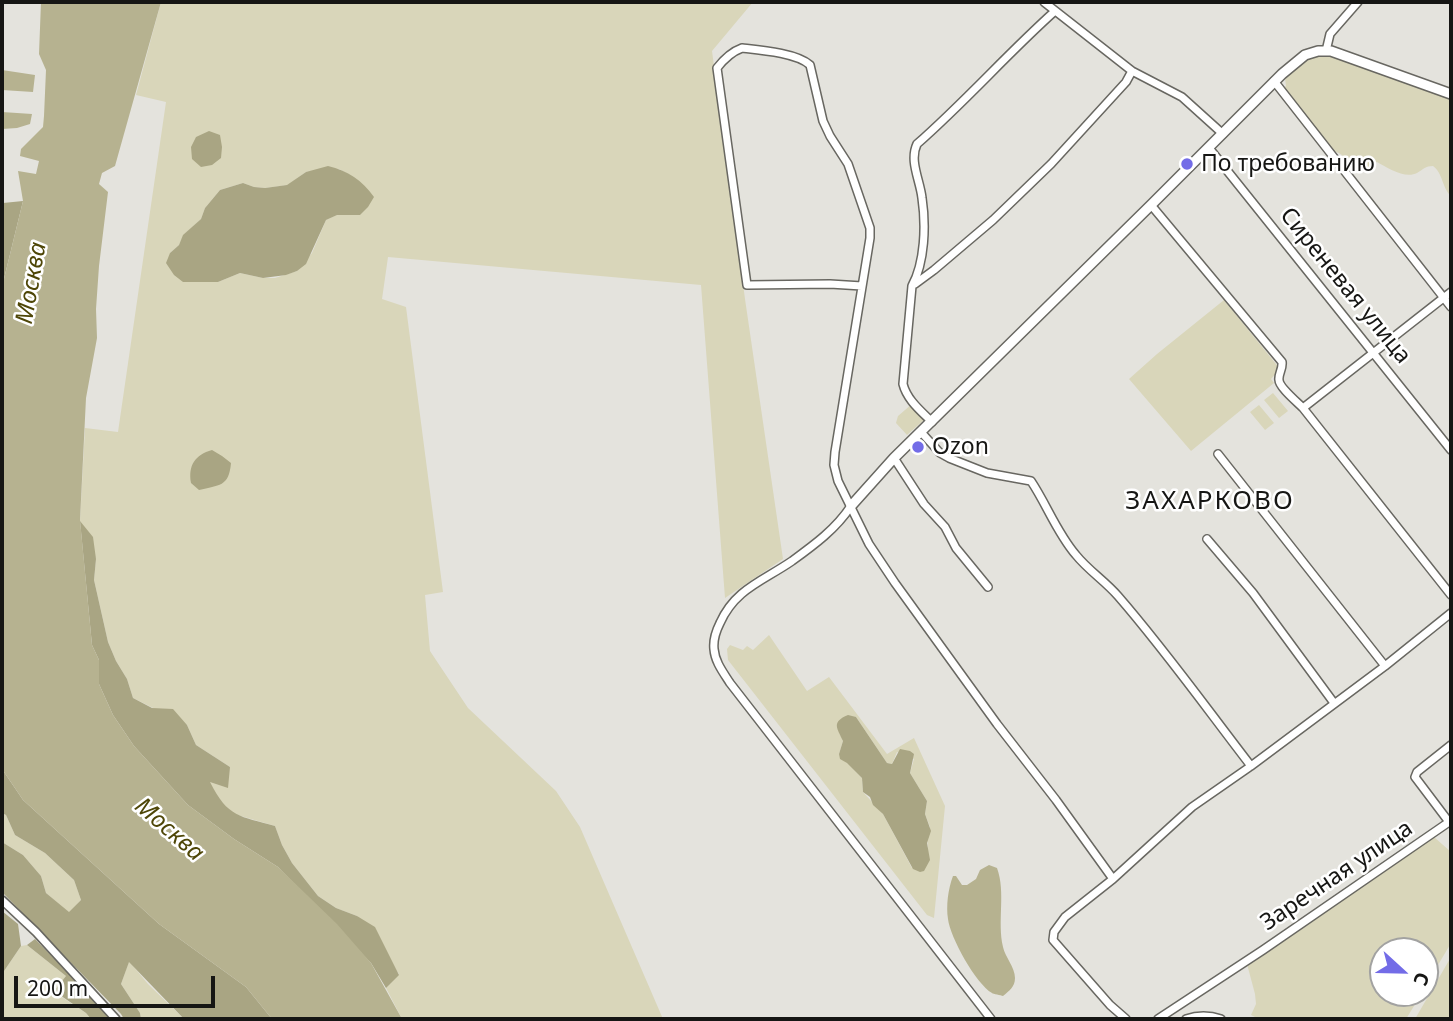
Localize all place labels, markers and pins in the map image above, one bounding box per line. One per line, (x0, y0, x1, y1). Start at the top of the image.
place label: По требованию (1201, 150, 1375, 178)
marker: По требованию (1179, 156, 1195, 172)
place label: Ozon (932, 433, 989, 461)
marker: Ozon (910, 439, 926, 455)

